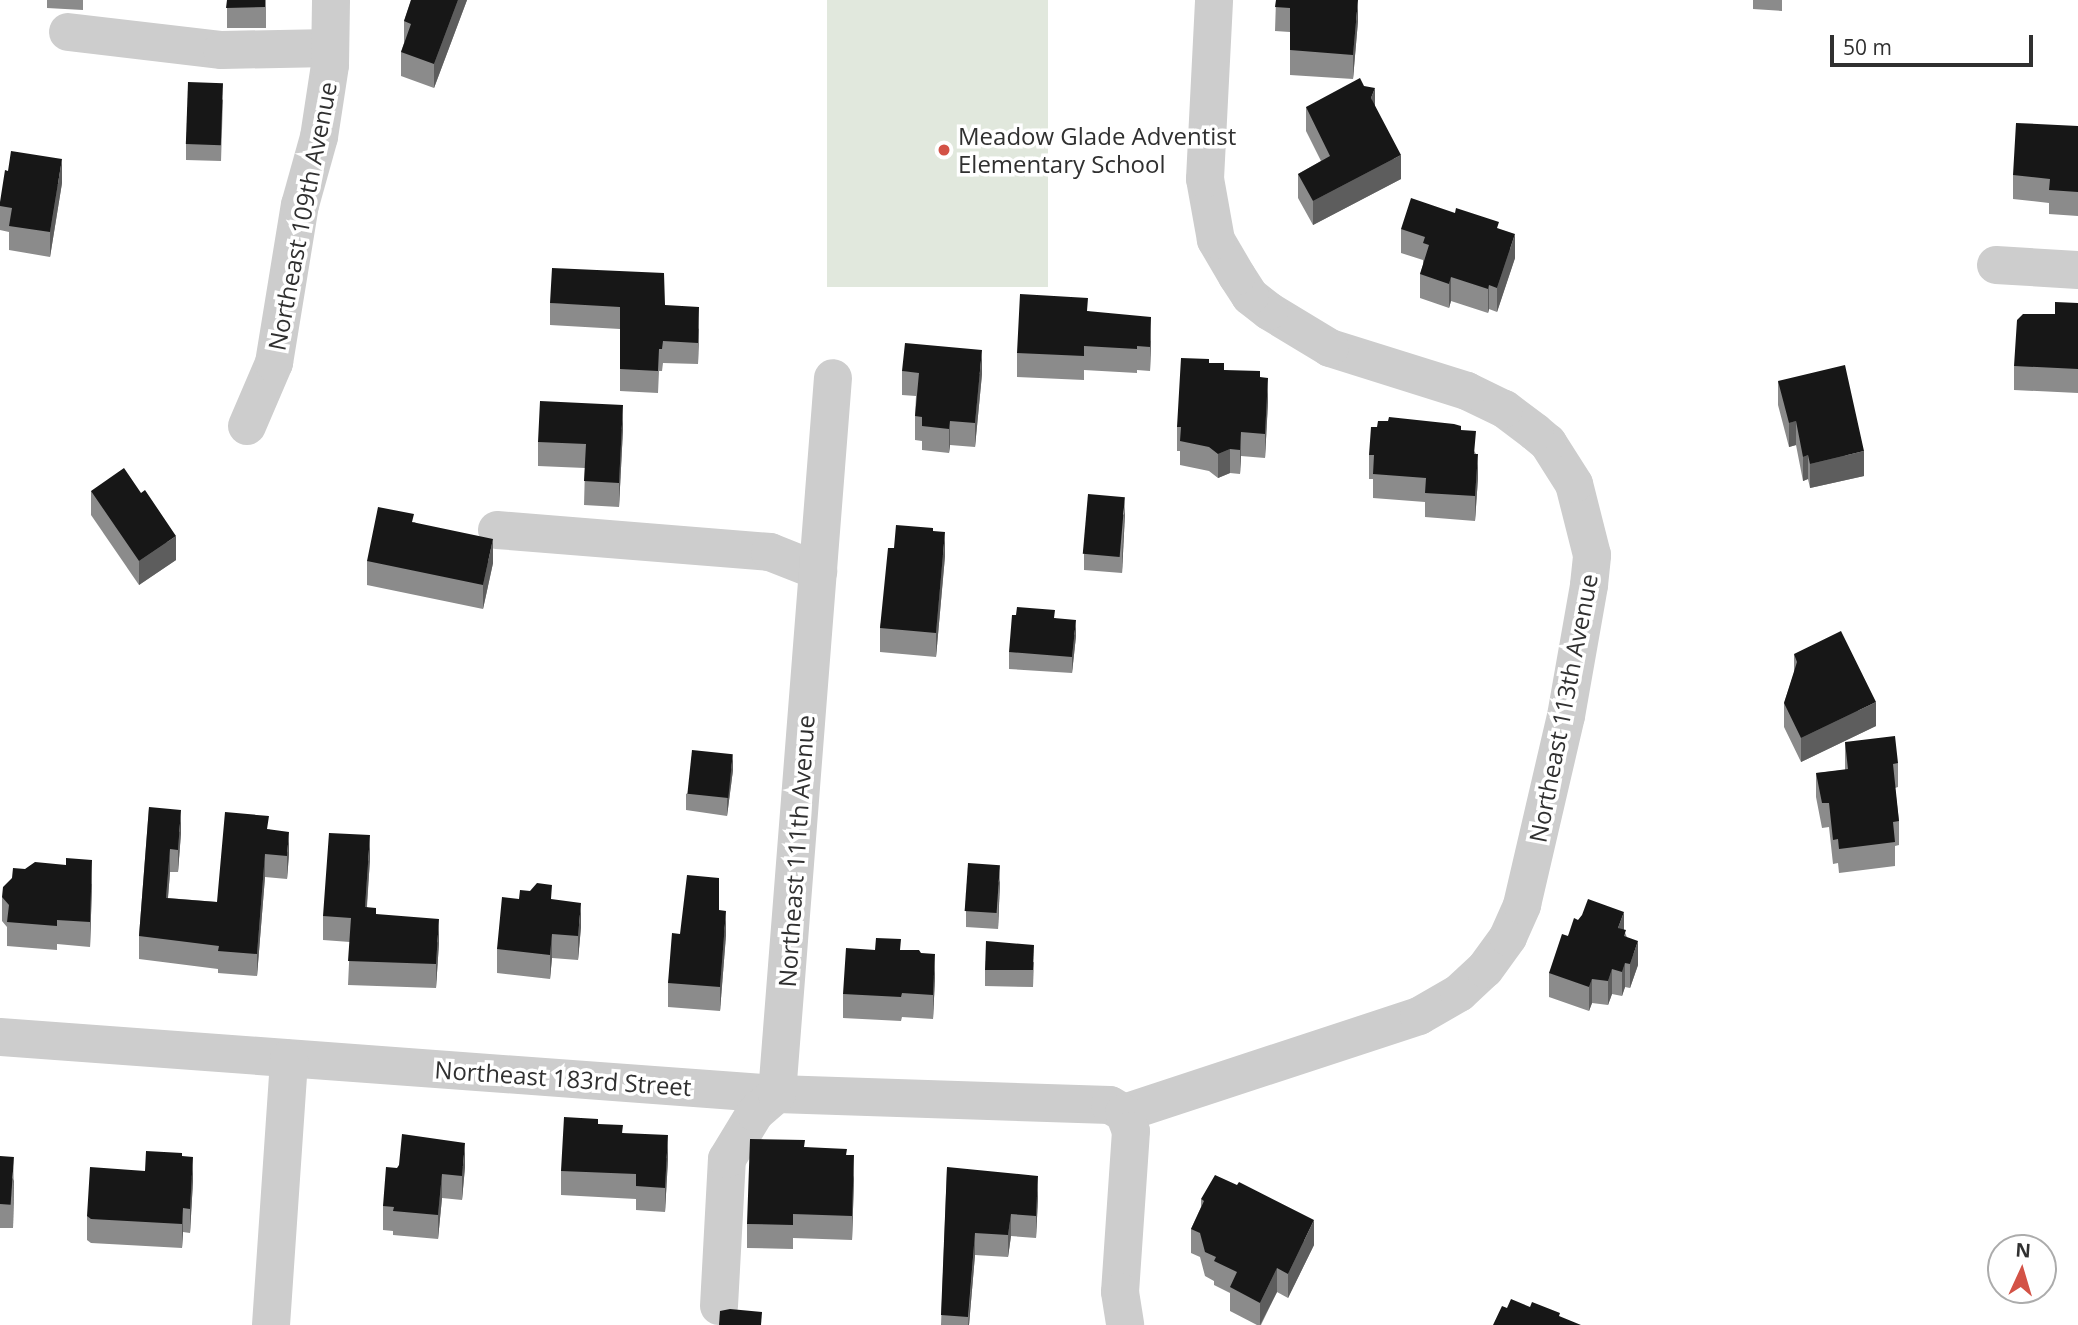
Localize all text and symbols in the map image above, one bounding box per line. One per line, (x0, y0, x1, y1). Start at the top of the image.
scale bar (1833, 21, 2036, 65)
text: 50 m (1843, 33, 1892, 61)
street label: Northeast 109th Avenue (262, 79, 342, 353)
place label: Meadow Glade Adventist Elementary School (958, 122, 1236, 178)
marker: Meadow Glade Adventist Elementary School (936, 142, 952, 158)
street label: Northeast 113th Avenue (1523, 571, 1603, 845)
street label: Northeast 111th Avenue (772, 714, 820, 988)
street label: Northeast 183rd Street (434, 1055, 692, 1101)
north arrow (1987, 1234, 2057, 1304)
text: N (2015, 1237, 2032, 1264)

